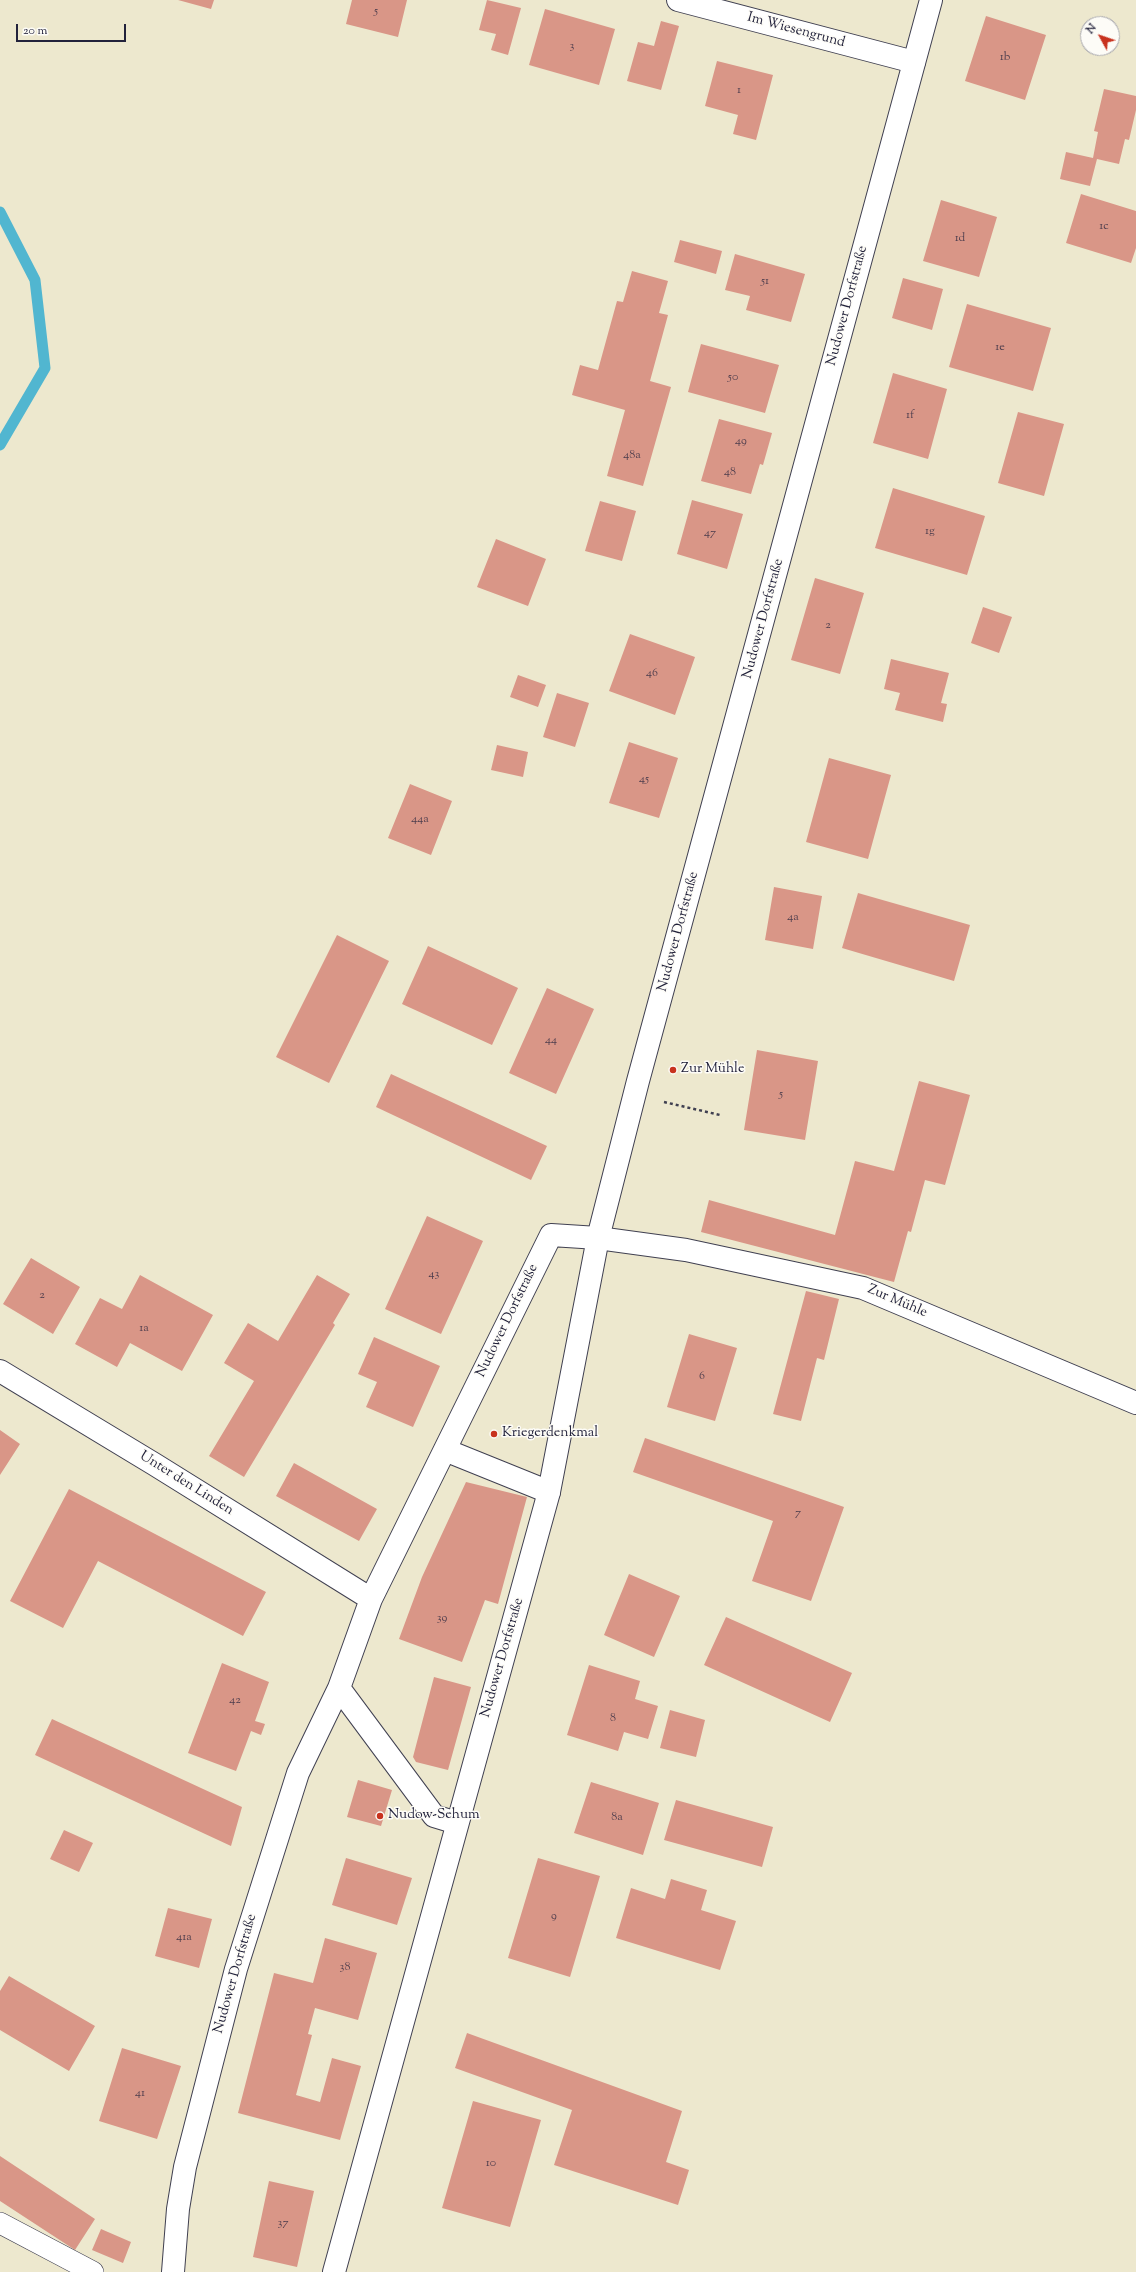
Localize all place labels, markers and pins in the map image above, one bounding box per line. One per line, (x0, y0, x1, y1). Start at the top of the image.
place label: Zur Mühle (681, 1062, 744, 1078)
marker: Zur Mühle (668, 1065, 678, 1075)
place label: Kriegerdenkmal (502, 1426, 598, 1442)
marker: Kriegerdenkmal (489, 1429, 499, 1439)
place label: Nudow-Sehum (388, 1808, 480, 1824)
marker: Nudow-Sehum (375, 1811, 385, 1821)

